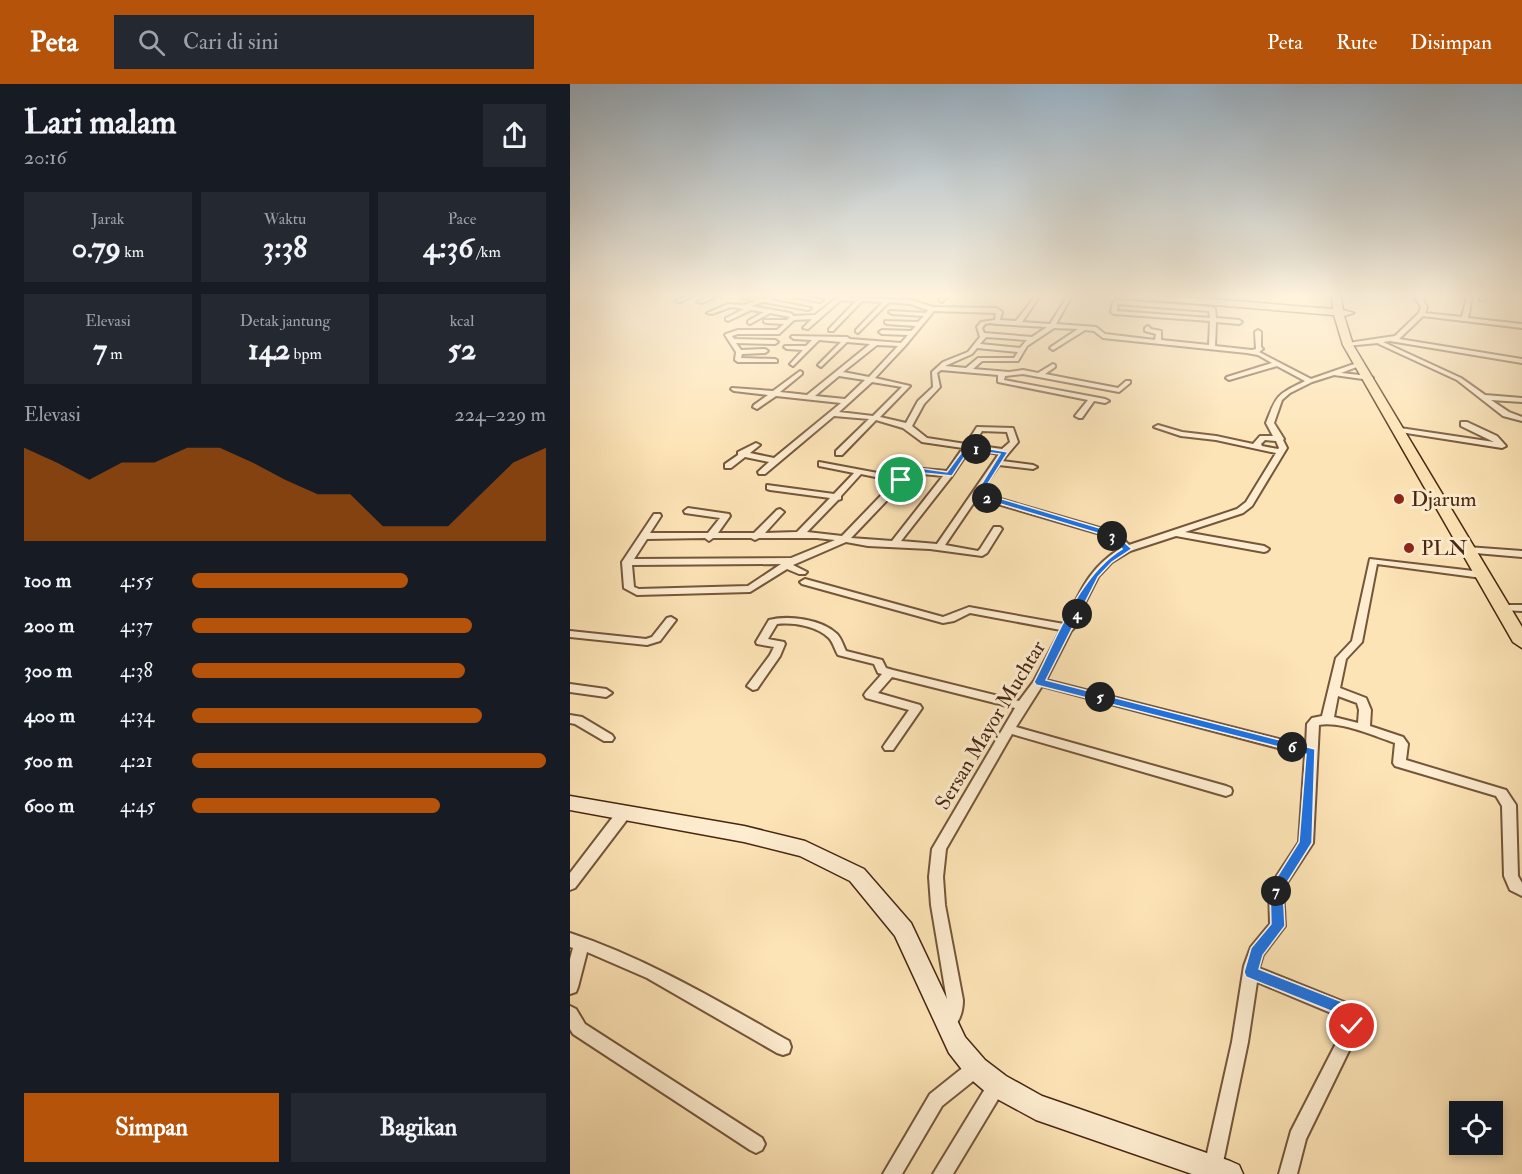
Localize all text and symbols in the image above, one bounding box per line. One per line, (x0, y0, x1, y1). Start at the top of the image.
search box (114, 15, 534, 69)
text: Peta (30, 25, 78, 60)
icon: search (135, 26, 168, 59)
text: Cari di sini (183, 28, 279, 56)
text: Peta (1267, 29, 1303, 56)
text: Rute (1336, 29, 1377, 56)
text: Disimpan (1410, 29, 1492, 56)
text: Lari malam (24, 102, 176, 143)
button: share (483, 104, 546, 167)
text: 20:16 (24, 145, 66, 170)
text: Jarak (92, 209, 124, 229)
text: Waktu (264, 209, 306, 229)
text: Pace (448, 209, 476, 229)
text: 0.79 (72, 229, 121, 266)
text: 3:38 (263, 229, 307, 266)
text: 4:36 (423, 229, 473, 266)
text: km (121, 242, 144, 262)
text: /km (473, 242, 501, 262)
text: Elevasi (85, 311, 131, 331)
text: Detak jantung (240, 311, 330, 331)
text: kcal (450, 311, 474, 331)
text: 7 (93, 331, 107, 368)
text: 142 (248, 331, 290, 368)
text: 52 (448, 331, 476, 368)
text: m (107, 344, 123, 364)
text: bpm (290, 344, 322, 364)
text: Elevasi (24, 402, 81, 427)
text: 224–229 m (455, 402, 546, 427)
pin: 1 (961, 434, 991, 464)
text: 1 (973, 439, 979, 459)
pin (875, 454, 926, 505)
icon: arrive (884, 463, 917, 496)
pin: 2 (972, 483, 1002, 513)
place label: Djarum (1411, 486, 1477, 513)
text: 2 (983, 488, 991, 508)
marker: Djarum (1392, 492, 1406, 506)
pin: 3 (1097, 521, 1127, 551)
text: 3 (1109, 526, 1115, 546)
place label: PLN (1421, 535, 1468, 562)
marker: PLN (1402, 541, 1416, 555)
text: 100 m (24, 568, 71, 593)
text: 4:55 (120, 568, 153, 593)
pin: 4 (1062, 599, 1092, 629)
text: 4 (1073, 604, 1081, 624)
text: 200 m (24, 613, 74, 638)
text: 4:37 (120, 613, 153, 638)
street label: Sersan Mayor Muchtar (929, 635, 1052, 815)
text: 300 m (24, 658, 72, 683)
text: 4:38 (120, 658, 153, 683)
pin: 5 (1085, 682, 1115, 712)
text: 5 (1096, 687, 1104, 707)
text: 400 m (24, 703, 75, 728)
text: 4:34 (120, 703, 154, 728)
pin: 6 (1277, 732, 1307, 762)
text: 6 (1288, 737, 1296, 757)
text: 500 m (24, 748, 73, 773)
text: 4:21 (120, 748, 153, 773)
text: 600 m (24, 793, 74, 818)
text: 4:45 (120, 793, 155, 818)
pin: 7 (1261, 876, 1291, 906)
text: 7 (1272, 881, 1280, 901)
pin (1326, 1000, 1377, 1051)
icon: check (1335, 1009, 1368, 1042)
button: Simpan (24, 1093, 279, 1162)
button: Bagikan (291, 1093, 546, 1162)
map controls (1449, 1101, 1503, 1155)
button: locate (1449, 1101, 1503, 1155)

